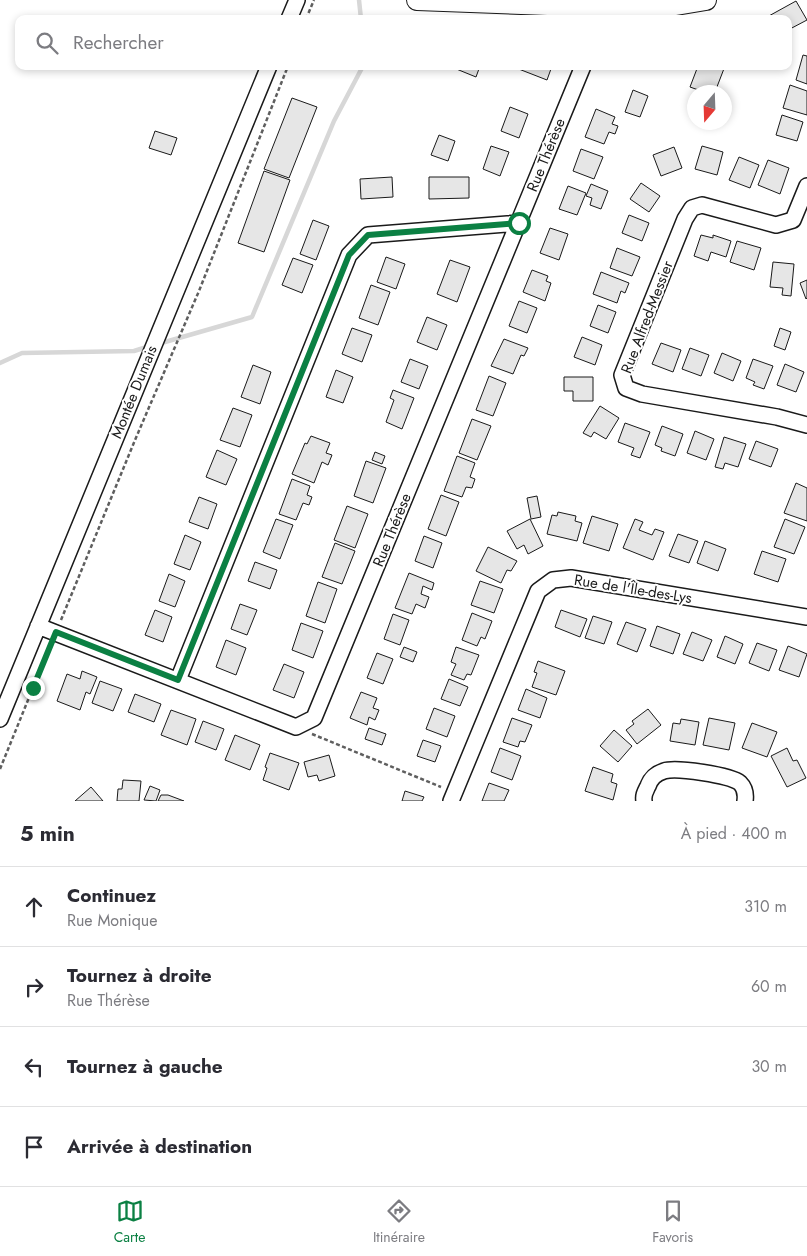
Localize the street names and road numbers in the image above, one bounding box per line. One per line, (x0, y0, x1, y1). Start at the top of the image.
street label: Rue Thérèse (521, 115, 571, 195)
street label: Rue Alfred-Messier (615, 257, 679, 377)
street label: Montée Dumais (105, 342, 163, 442)
street label: Rue Thérèse (367, 490, 417, 570)
street label: Rue de l'Île-des-Lys (572, 569, 694, 609)

